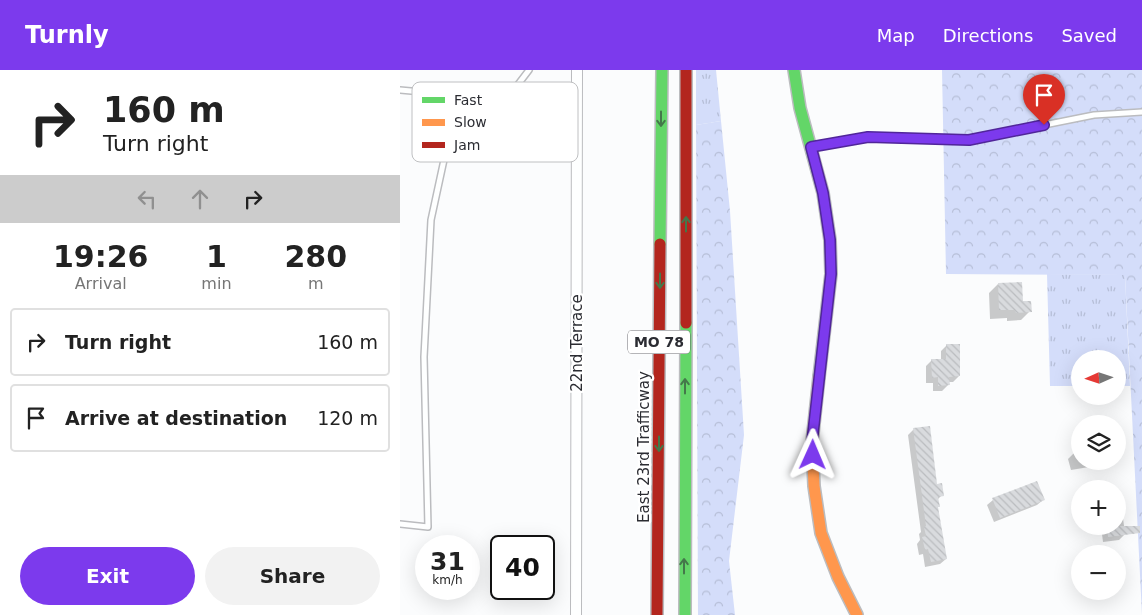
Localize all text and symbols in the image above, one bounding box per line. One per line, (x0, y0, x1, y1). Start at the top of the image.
text: Turnly (25, 21, 109, 49)
text: Map (877, 25, 915, 46)
text: Directions (943, 25, 1033, 46)
text: Saved (1061, 25, 1117, 46)
pin (1023, 74, 1065, 125)
icon: arrive (1030, 81, 1058, 109)
legend (412, 82, 578, 162)
icon: right (20, 90, 85, 155)
text: 160 m (103, 90, 225, 130)
text: Fast (454, 92, 483, 108)
one-way arrow (656, 110, 666, 126)
text: Slow (454, 114, 487, 130)
text: Turn right (103, 131, 208, 156)
text: Jam (453, 137, 480, 153)
icon: left (133, 185, 161, 213)
icon: ahead (186, 185, 214, 213)
icon: right (239, 185, 267, 213)
one-way arrow (681, 216, 691, 232)
text: 19:26 (53, 239, 148, 274)
text: 1 (206, 239, 227, 274)
text: 280 (284, 239, 347, 274)
one-way arrow (655, 272, 665, 289)
text: Arrival (75, 274, 127, 293)
text: min (201, 274, 232, 293)
text: m (308, 274, 324, 293)
street label: 22nd Terrace (568, 294, 586, 392)
icon: right (22, 328, 50, 356)
road number: MO 78 (628, 330, 690, 354)
text: Turn right (65, 331, 171, 353)
text: 160 m (317, 331, 378, 353)
north arrow (1071, 350, 1126, 405)
map controls (1071, 350, 1126, 600)
street label: East 23rd Trafficway (635, 371, 653, 523)
one-way arrow (680, 379, 690, 395)
icon: arrive (22, 404, 50, 432)
text: Arrive at destination (65, 407, 287, 429)
text: 120 m (317, 407, 378, 429)
button: layers (1071, 415, 1126, 470)
position arrow (786, 428, 838, 480)
one-way arrow (654, 435, 664, 451)
button: + (1071, 480, 1126, 535)
speed limit sign: 40 (490, 535, 555, 600)
button: − (1071, 545, 1126, 600)
button: Exit (20, 547, 195, 605)
button: Share (205, 547, 380, 605)
text: 31 (430, 547, 465, 576)
one-way arrow (679, 559, 689, 575)
text: km/h (432, 573, 463, 587)

